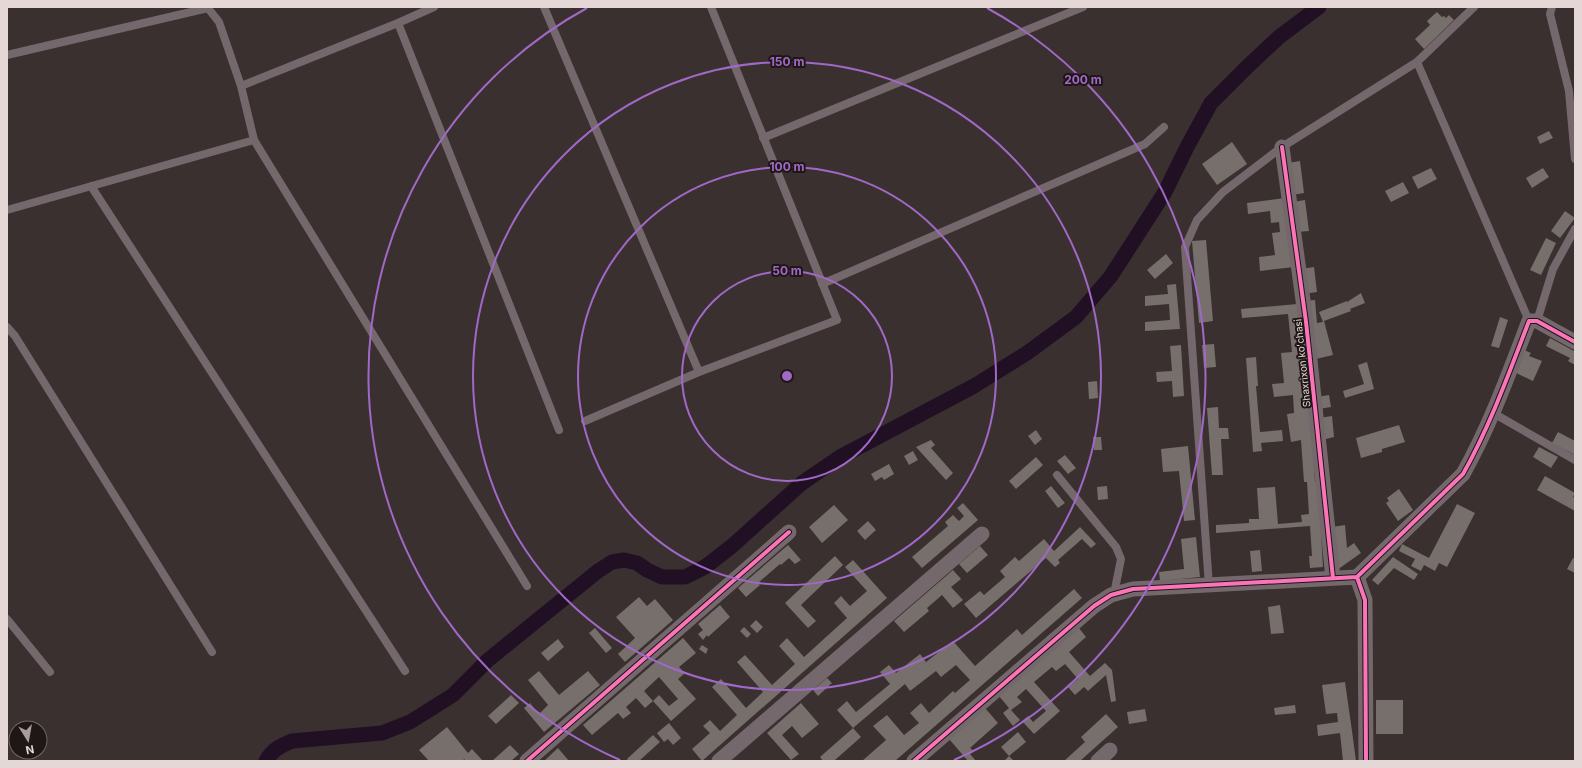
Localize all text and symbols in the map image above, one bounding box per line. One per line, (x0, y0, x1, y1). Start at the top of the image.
text: 150 m (770, 54, 804, 69)
text: 200 m (1064, 72, 1102, 87)
text: 100 m (769, 159, 805, 174)
text: 50 m (772, 263, 802, 278)
street label: Shaxrixon koʻchasi (1291, 318, 1313, 408)
centre of rings (780, 369, 794, 383)
north arrow (8, 720, 48, 760)
text: N (24, 742, 35, 757)

